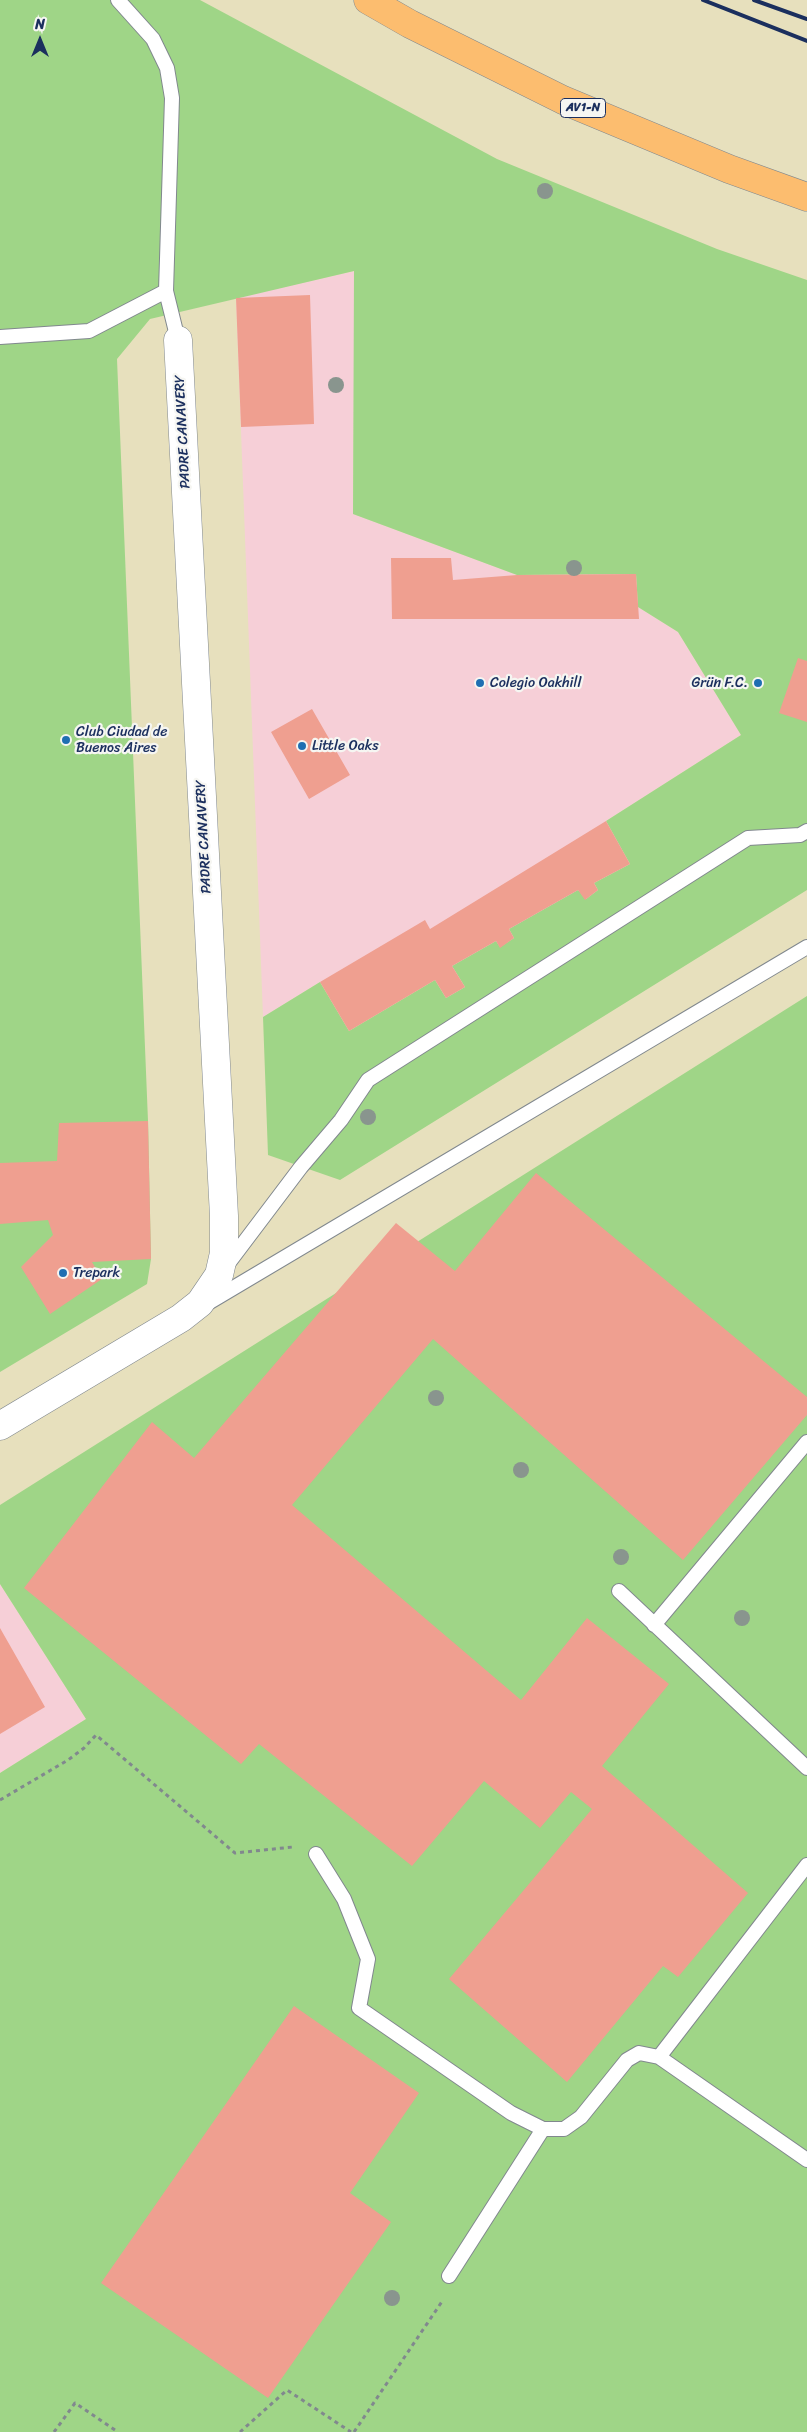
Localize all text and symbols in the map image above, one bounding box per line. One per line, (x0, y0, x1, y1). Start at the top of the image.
text: N (35, 12, 45, 37)
north arrow (15, 15, 65, 65)
road number: AV1-N (560, 99, 606, 118)
street label: PADRE CANAVERY (172, 375, 194, 489)
place label: Colegio Oakhill (490, 675, 581, 691)
place label: Grün F.C. (691, 675, 748, 691)
marker: Colegio Oakhill (474, 677, 486, 689)
marker: Grün F.C. (752, 677, 764, 689)
place label: Club Ciudad de Buenos Aires (76, 724, 167, 756)
marker: Club Ciudad de Buenos Aires (60, 734, 72, 746)
place label: Little Oaks (312, 738, 379, 754)
marker: Little Oaks (296, 740, 308, 752)
street label: PADRE CANAVERY (193, 780, 215, 894)
place label: Trepark (73, 1265, 120, 1281)
marker: Trepark (57, 1267, 69, 1279)

